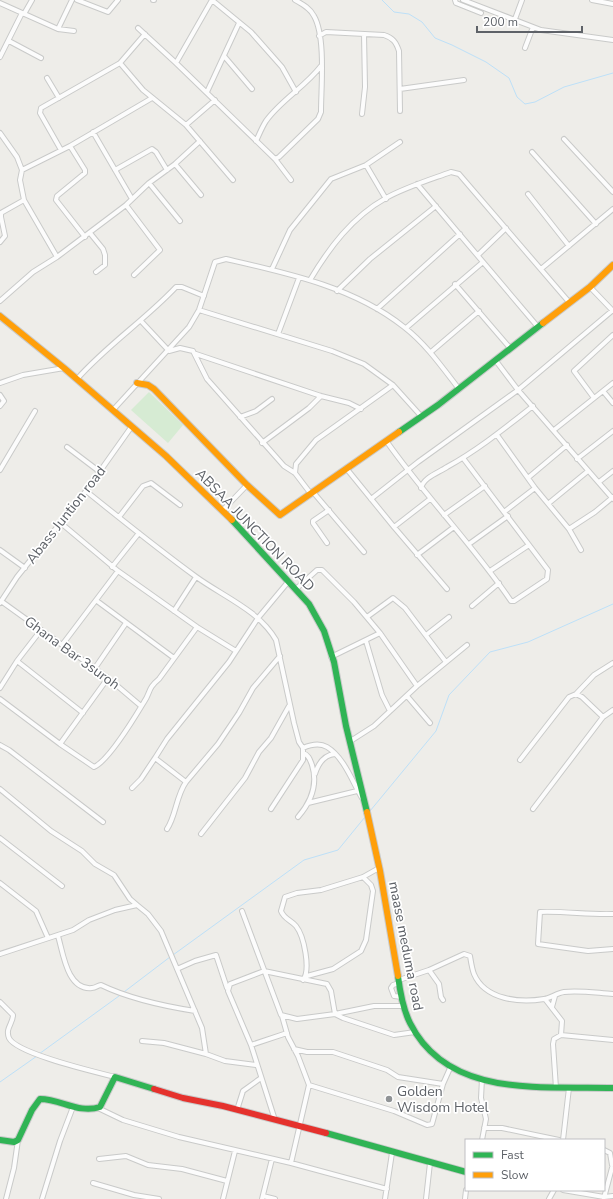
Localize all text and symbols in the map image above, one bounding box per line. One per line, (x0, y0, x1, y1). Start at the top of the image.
scale bar (477, 8, 582, 34)
text: 200 m (483, 14, 518, 30)
street label: Abass Juntion road (22, 462, 110, 568)
street label: ABSAA JUNCTION ROAD (191, 464, 319, 596)
street label: Ghana Bar 3suroh (20, 612, 124, 694)
street label: maase meduma road (384, 880, 428, 1012)
place label: Golden Wisdom Hotel (397, 1082, 490, 1117)
marker: Golden Wisdom Hotel (384, 1094, 394, 1104)
legend (465, 1139, 605, 1191)
text: Fast (501, 1147, 524, 1163)
text: Slow (501, 1167, 529, 1183)

